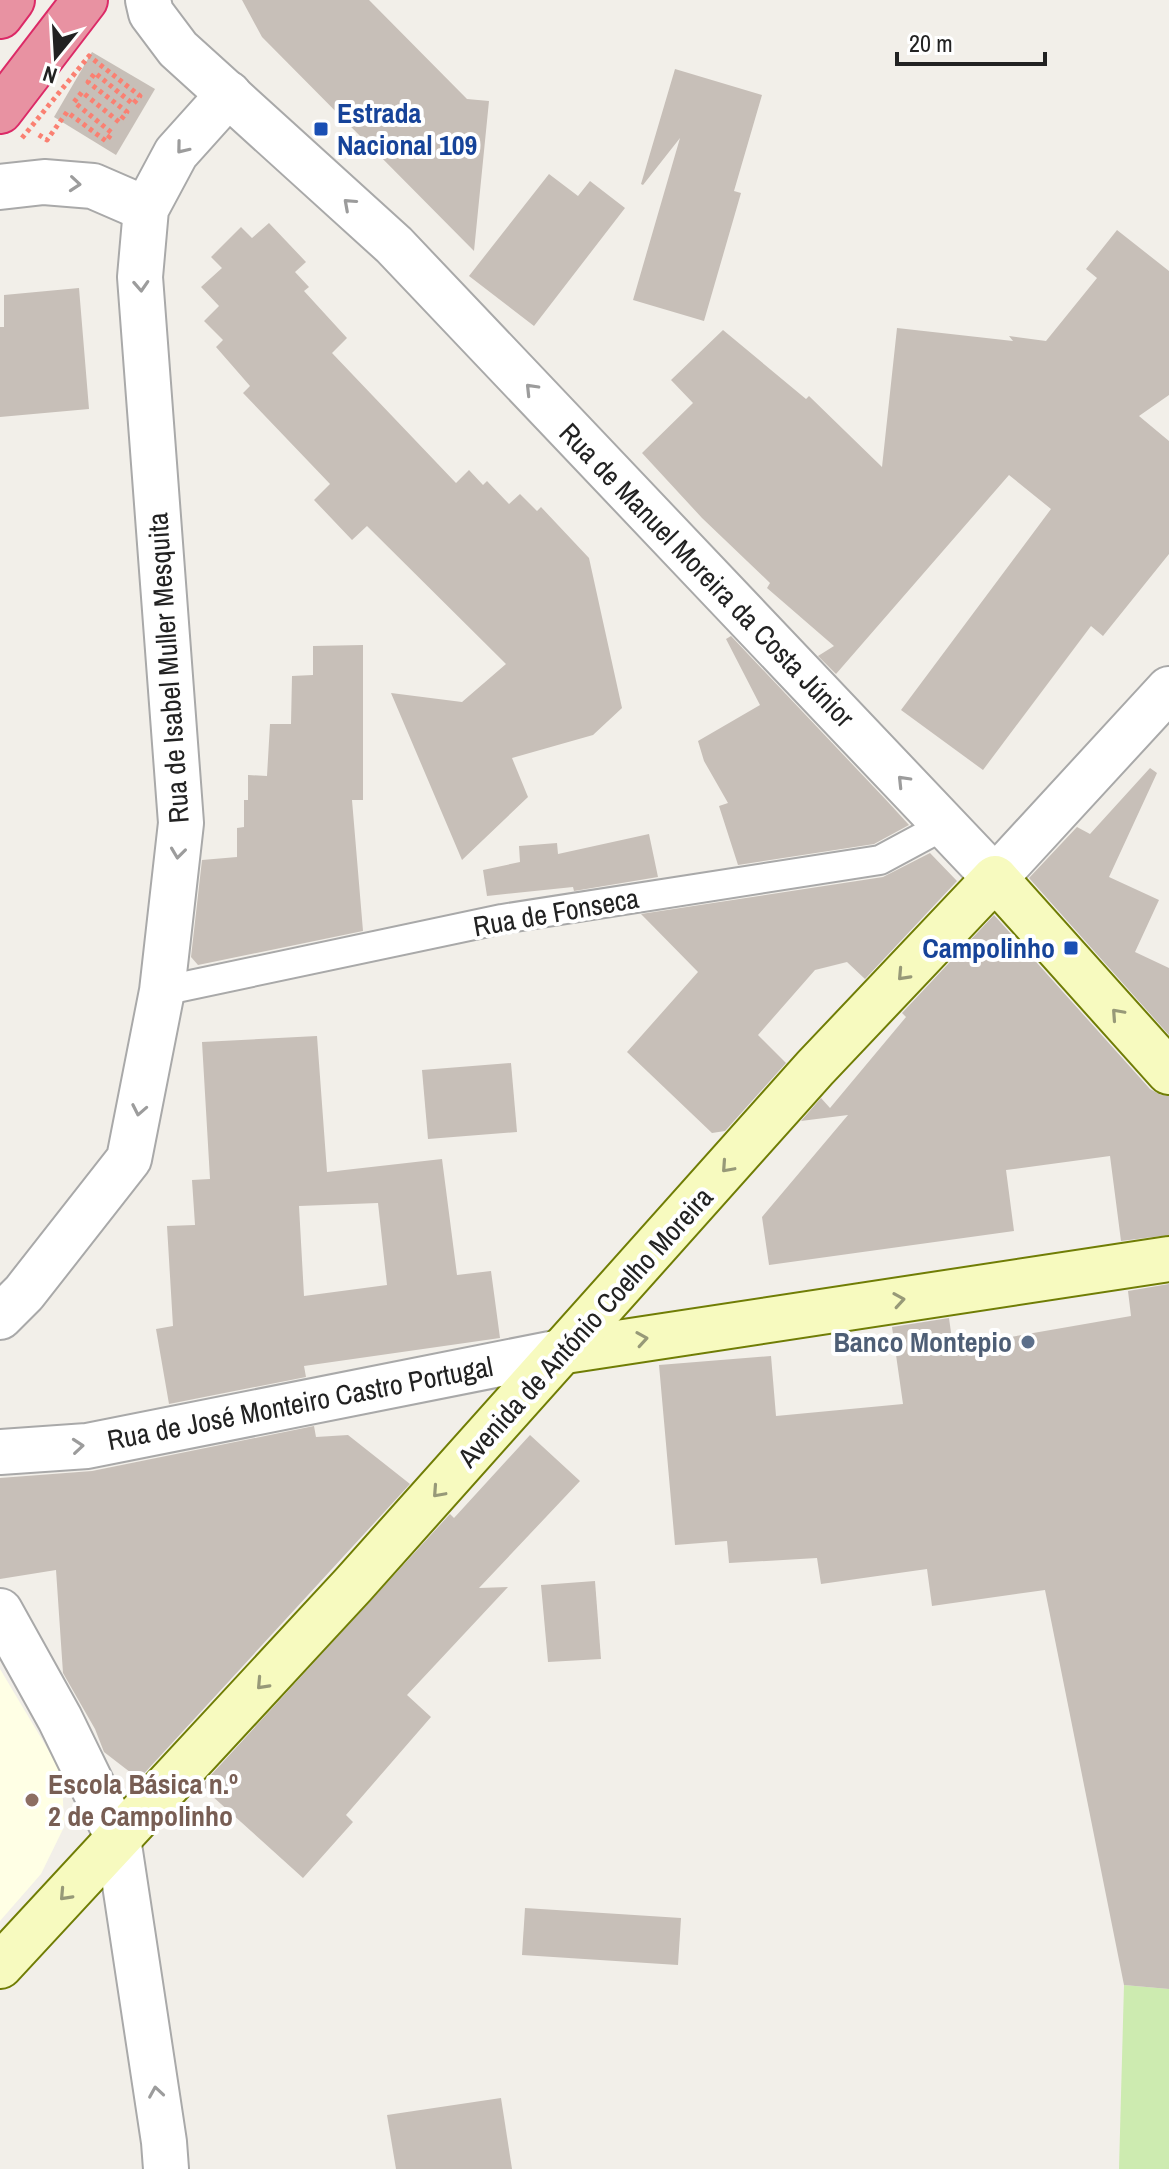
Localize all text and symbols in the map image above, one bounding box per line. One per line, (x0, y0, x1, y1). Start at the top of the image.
north arrow (16, 16, 96, 96)
scale bar (897, 16, 1045, 66)
text: 20 m (909, 27, 953, 59)
text: N (39, 59, 61, 91)
place label: Estrada Nacional 109 (337, 94, 477, 164)
marker: Estrada Nacional 109 (312, 120, 330, 138)
one-way arrow (177, 138, 192, 153)
one-way arrow (69, 175, 82, 192)
one-way arrow (344, 198, 358, 213)
one-way arrow (132, 281, 149, 293)
one-way arrow (526, 384, 541, 398)
street label: Rua de Manuel Moreira da Costa Júnior (551, 414, 863, 736)
street label: Rua de Isabel Muller Mesquita (138, 511, 198, 825)
one-way arrow (898, 776, 913, 790)
one-way arrow (169, 847, 186, 860)
street label: Rua de Fonseca (470, 879, 642, 945)
place label: Campolinho (922, 929, 1055, 967)
marker: Campolinho (1062, 939, 1080, 957)
one-way arrow (898, 966, 912, 981)
one-way arrow (1112, 1009, 1126, 1023)
one-way arrow (131, 1102, 148, 1116)
one-way arrow (723, 1158, 737, 1173)
street label: Avenida de António Coelho Moreira (448, 1179, 721, 1476)
one-way arrow (892, 1292, 906, 1309)
place label: Banco Montepio (833, 1323, 1012, 1361)
one-way arrow (635, 1331, 649, 1348)
marker: Banco Montepio (1019, 1333, 1037, 1351)
street label: Rua de José Monteiro Castro Portugal (104, 1347, 496, 1459)
one-way arrow (72, 1438, 85, 1455)
one-way arrow (432, 1483, 447, 1497)
one-way arrow (257, 1674, 271, 1689)
place label: Escola Básica n.º 2 de Campolinho (48, 1765, 238, 1835)
marker: Escola Básica n.º 2 de Campolinho (23, 1791, 41, 1809)
one-way arrow (60, 1886, 75, 1900)
one-way arrow (148, 2085, 165, 2098)

